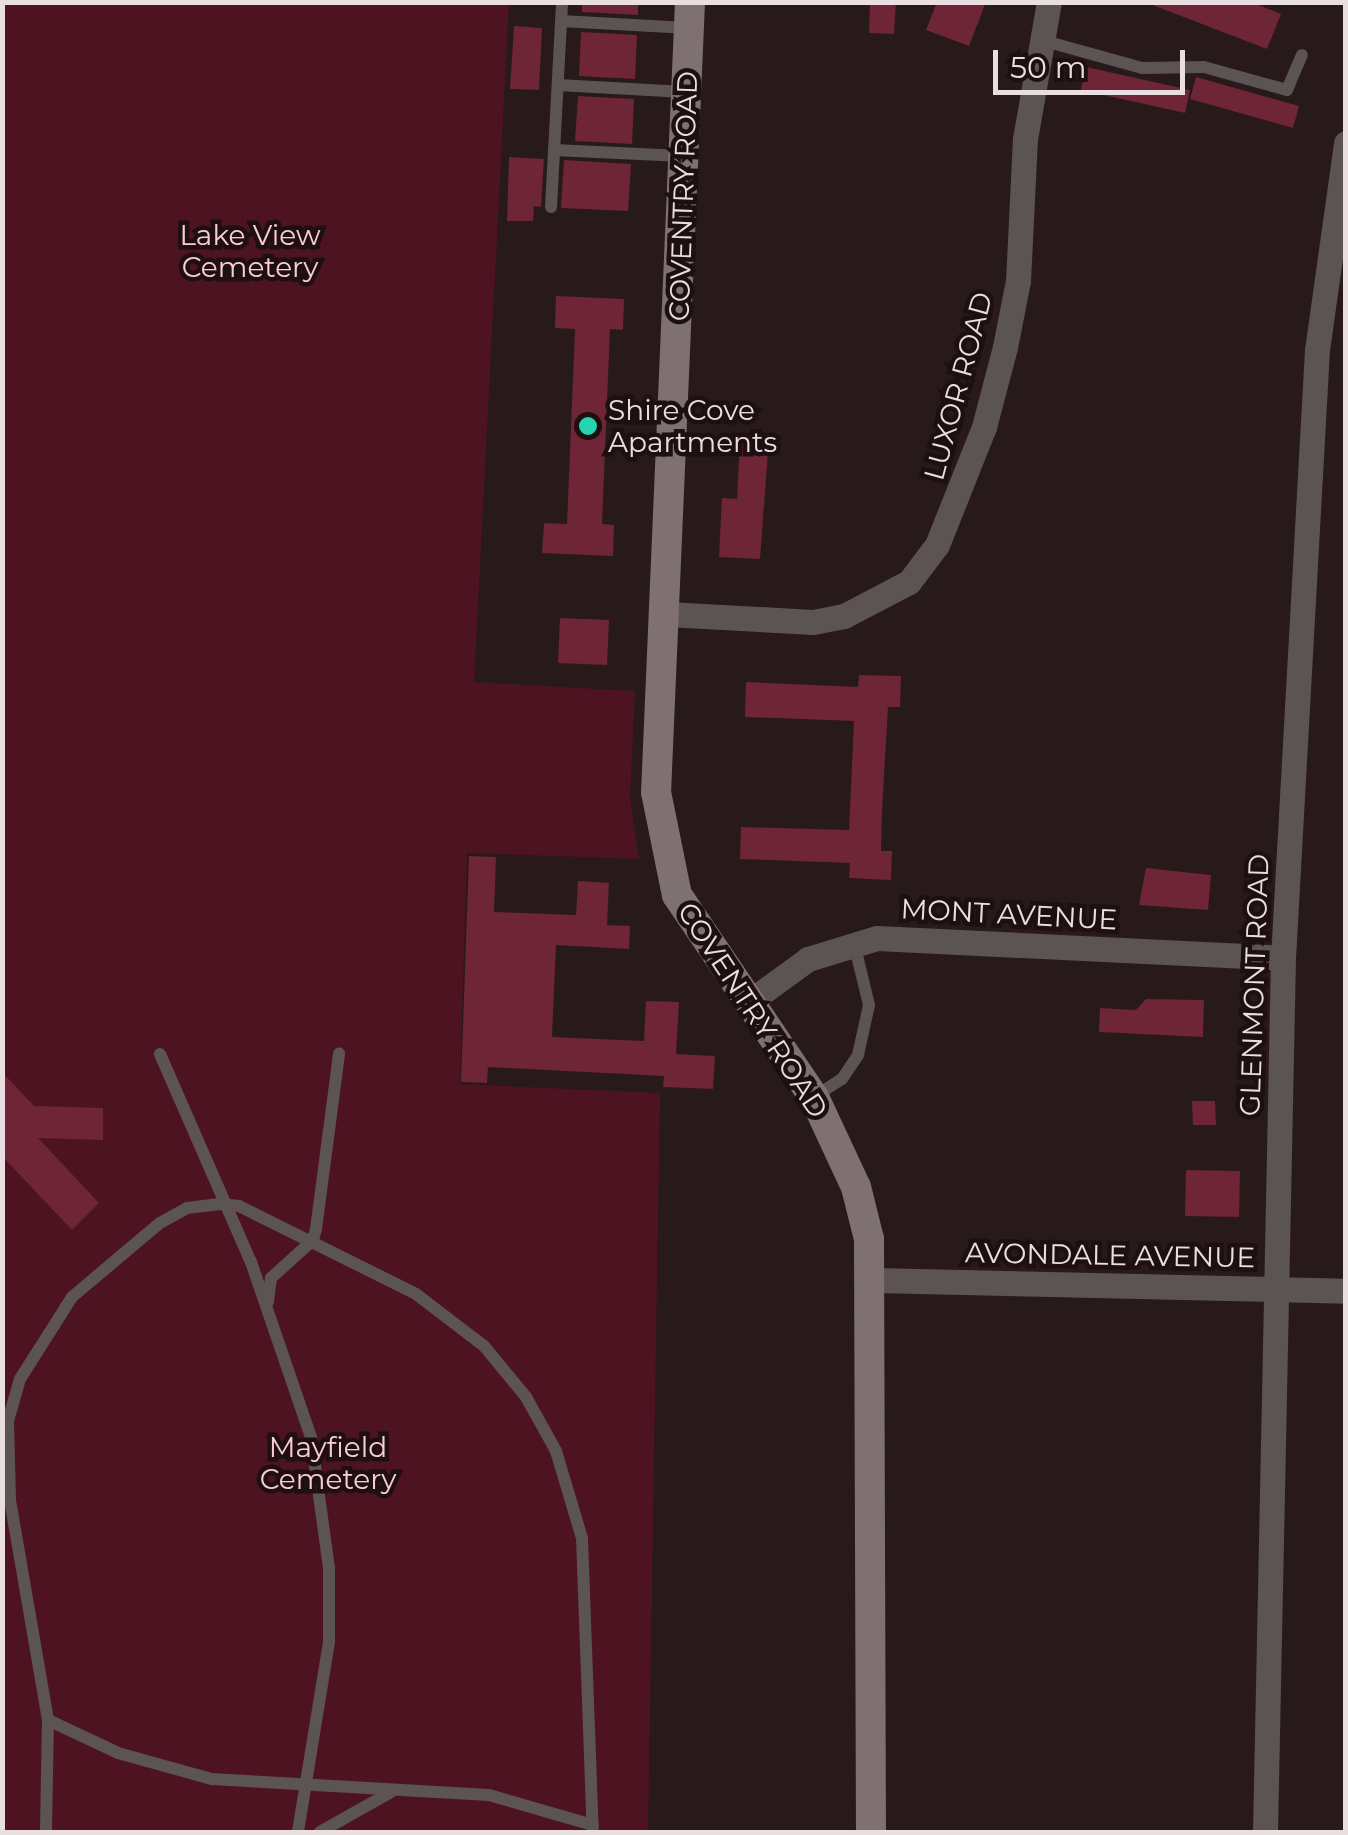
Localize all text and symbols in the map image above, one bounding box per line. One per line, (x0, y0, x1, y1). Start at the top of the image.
scale bar (998, 30, 1190, 92)
text: 50 m (1010, 49, 1087, 86)
street label: COVENTRY ROAD (662, 70, 704, 322)
park label: Lake View Cemetery (179, 218, 321, 284)
street label: LUXOR ROAD (917, 288, 999, 484)
place label: Shire Cove Apartments (608, 393, 777, 459)
marker: Shire Cove Apartments (577, 415, 599, 437)
street label: GLENMONT ROAD (1233, 853, 1275, 1117)
street label: MONT AVENUE (900, 892, 1118, 936)
street label: COVENTRY ROAD (671, 896, 835, 1124)
street label: AVONDALE AVENUE (965, 1236, 1255, 1274)
park label: Mayfield Cemetery (260, 1430, 396, 1496)

